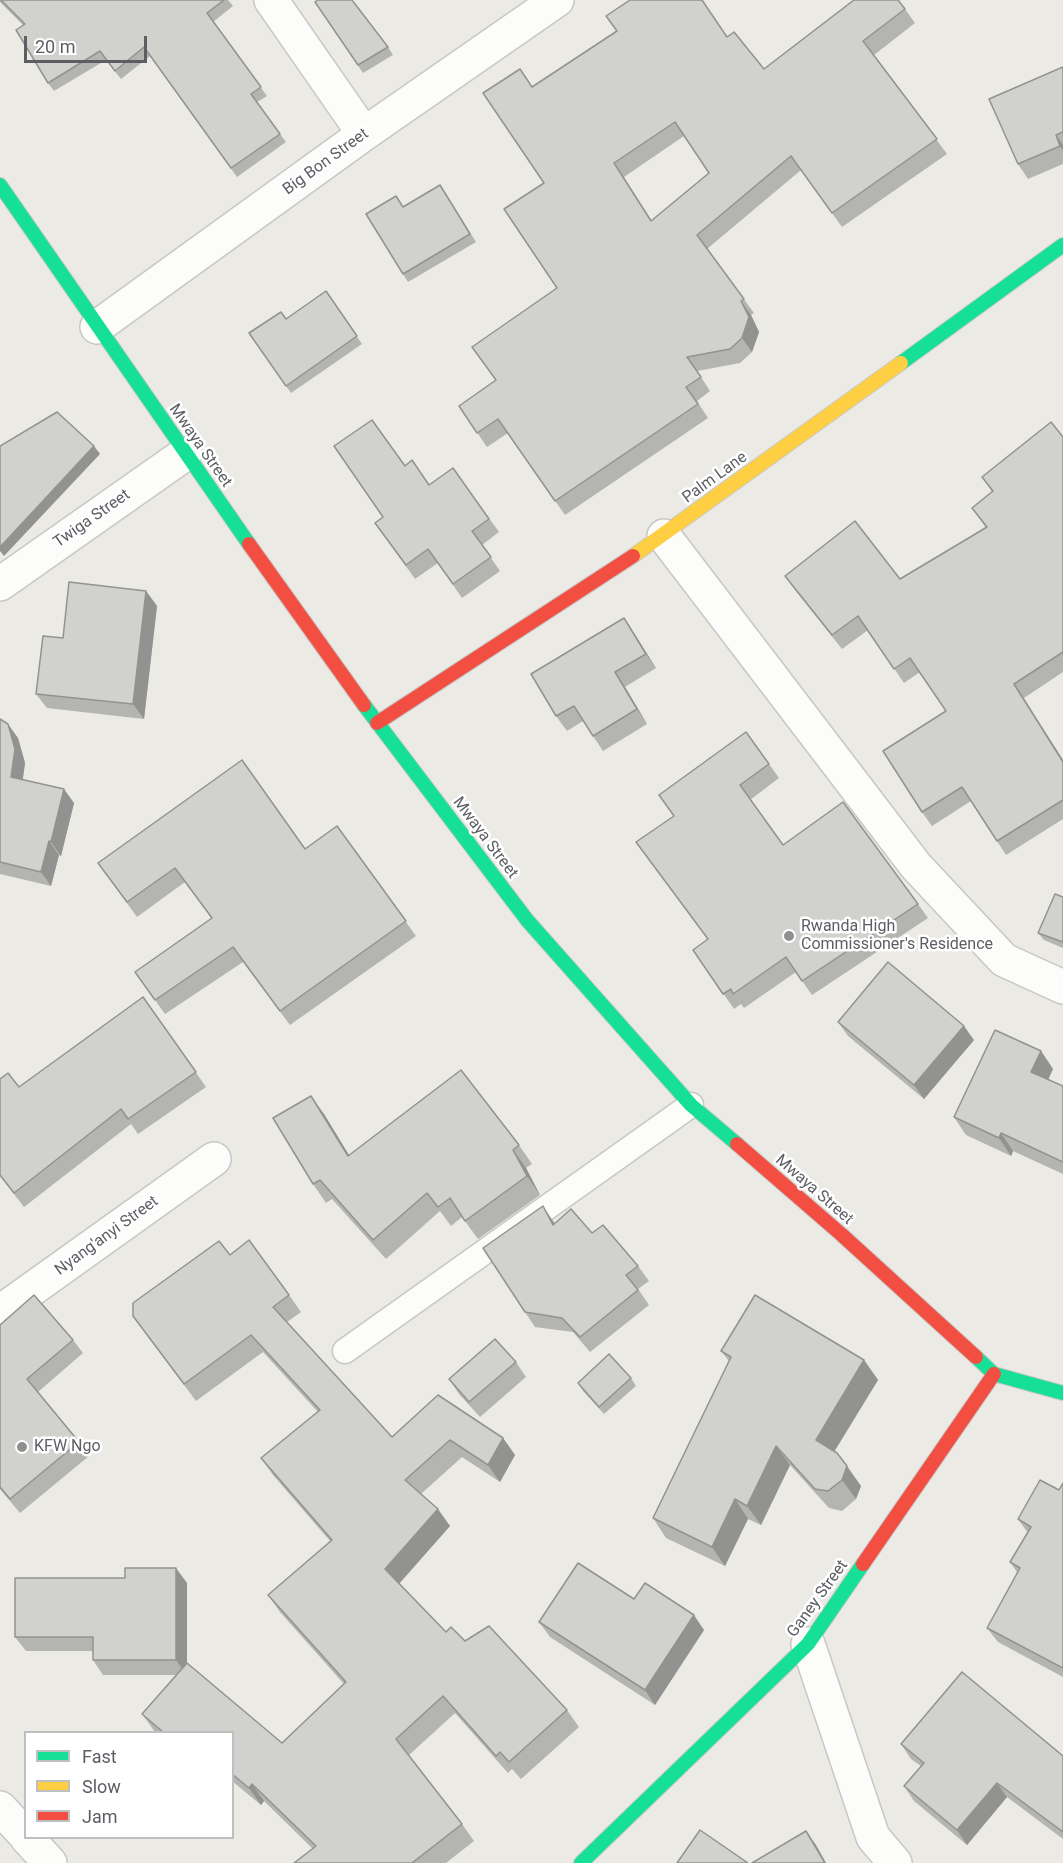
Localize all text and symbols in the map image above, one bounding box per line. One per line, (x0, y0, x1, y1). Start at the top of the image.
scale bar (27, 24, 150, 62)
text: 20 m (35, 36, 75, 57)
street label: Big Bon Street (280, 125, 372, 199)
street label: Mwaya Street (164, 401, 236, 491)
street label: Palm Lane (679, 448, 751, 508)
street label: Twiga Street (50, 486, 134, 552)
street label: Mwaya Street (448, 794, 522, 882)
place label: Rwanda High Commissioner's Residence (801, 917, 993, 955)
marker: Rwanda High Commissioner's Residence (782, 929, 796, 943)
street label: Mwaya Street (771, 1151, 857, 1229)
street label: Nyang'anyi Street (52, 1192, 162, 1280)
place label: KFW Ngo (34, 1437, 101, 1457)
marker: KFW Ngo (15, 1440, 29, 1454)
street label: Ganey Street (784, 1557, 852, 1641)
legend (24, 1731, 234, 1839)
text: Fast (82, 1746, 117, 1767)
text: Slow (82, 1776, 121, 1797)
text: Jam (82, 1806, 118, 1827)

